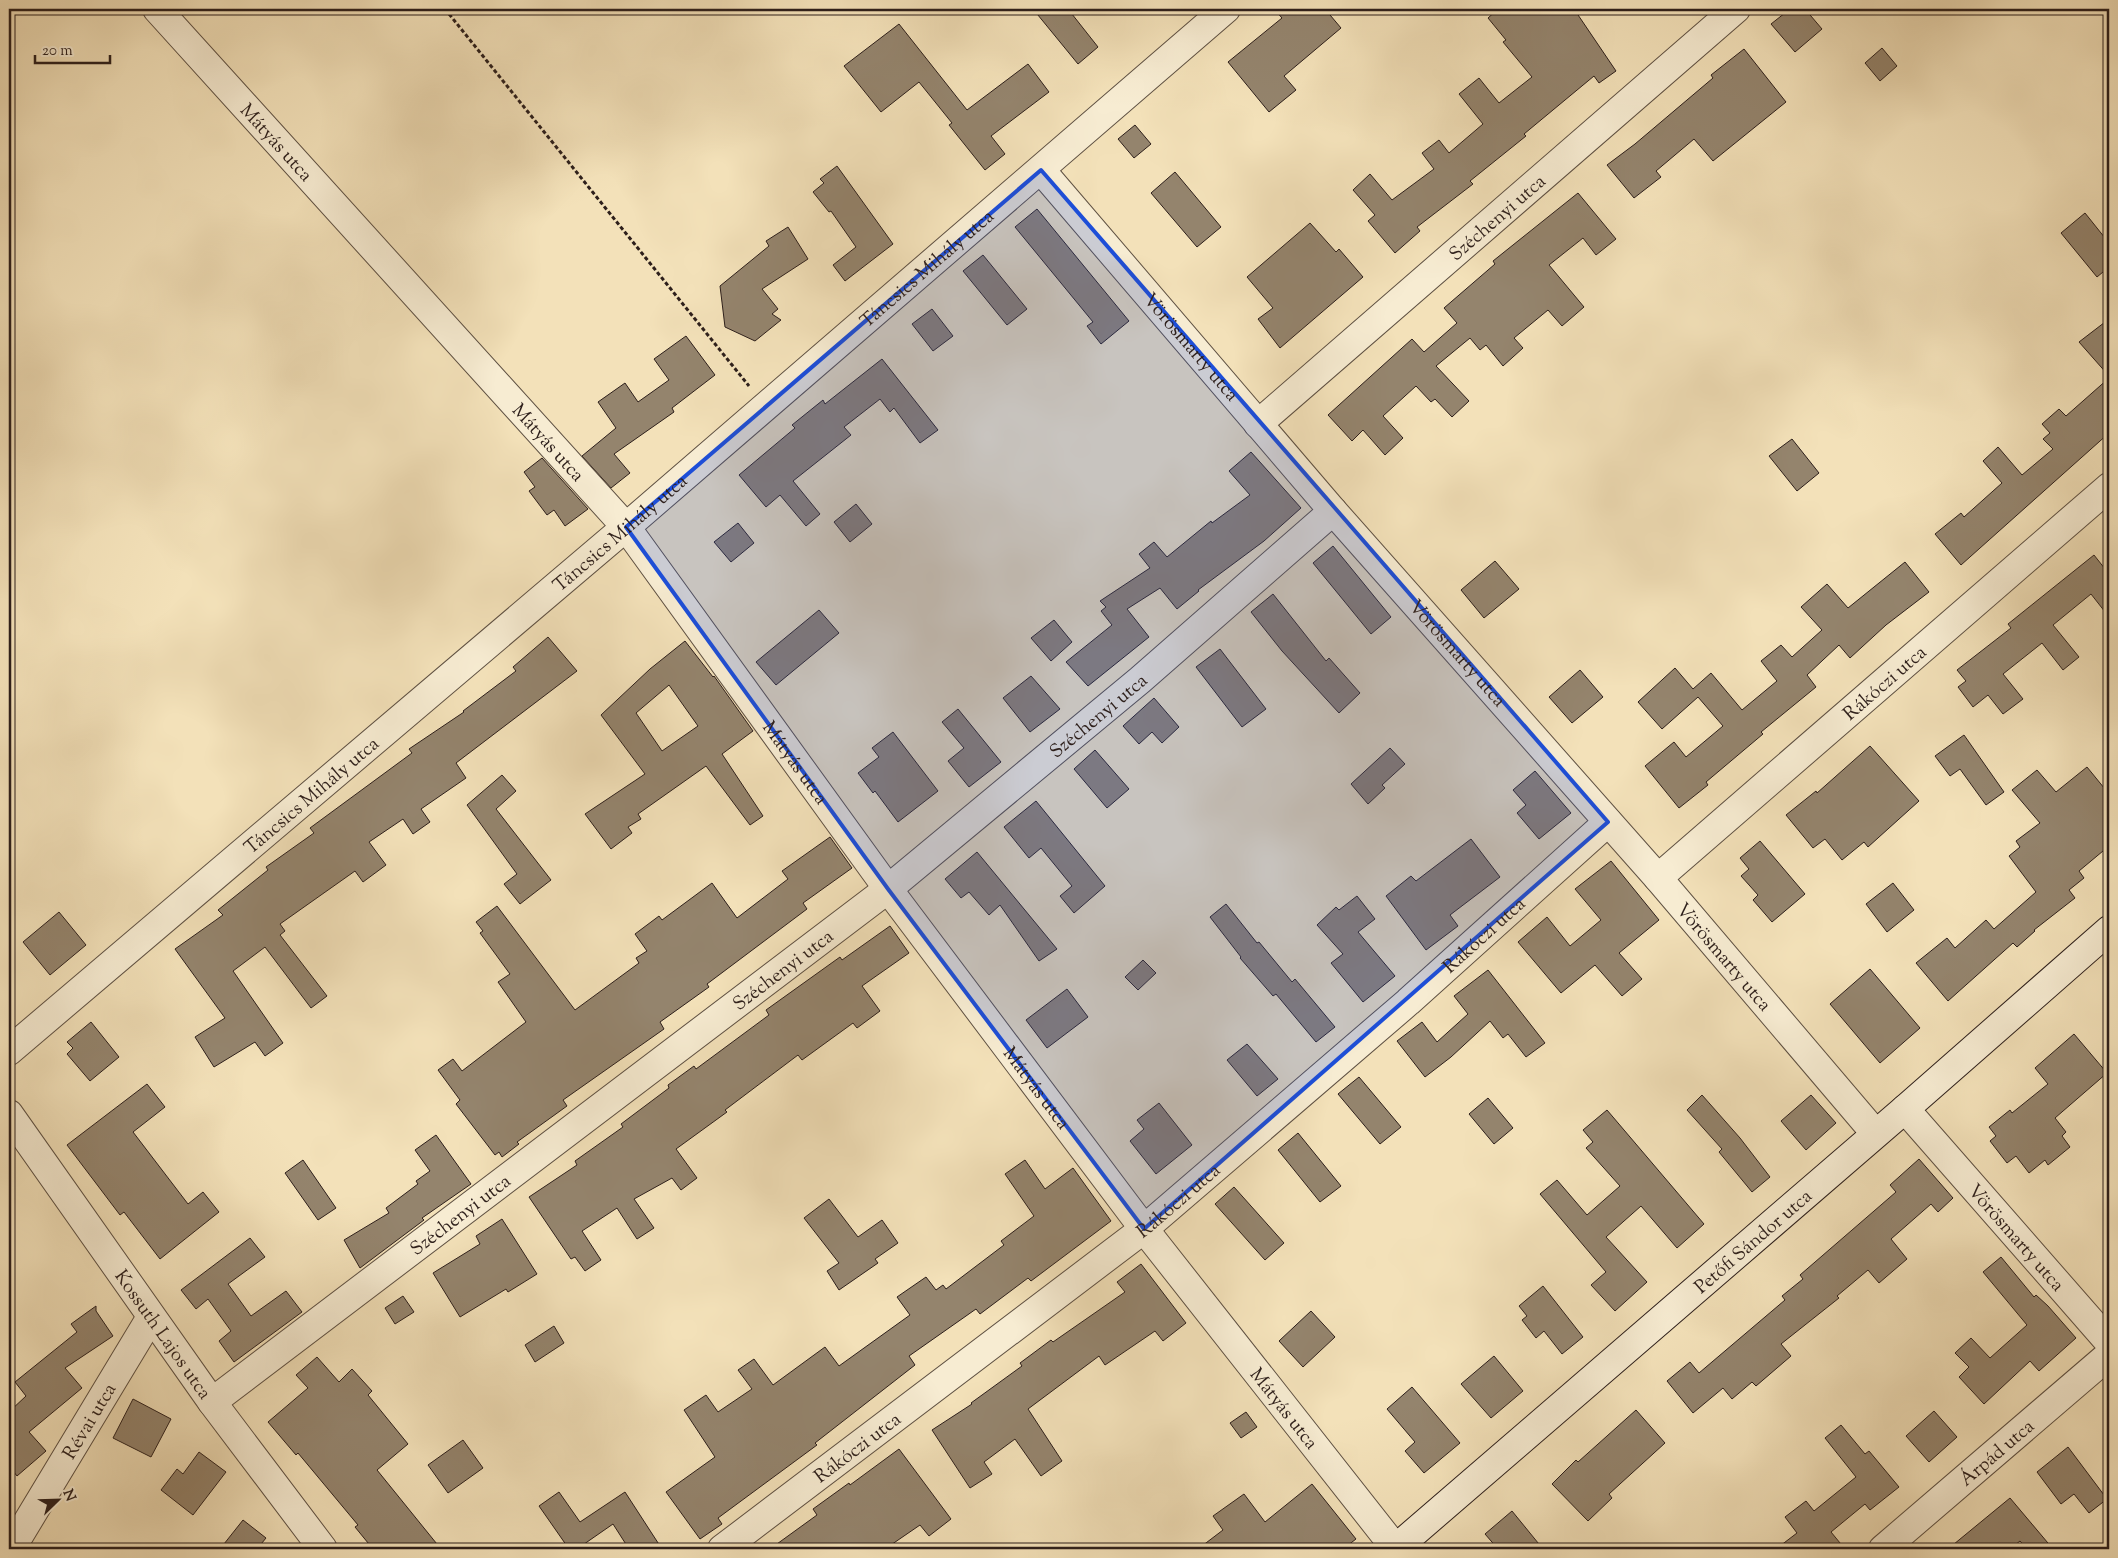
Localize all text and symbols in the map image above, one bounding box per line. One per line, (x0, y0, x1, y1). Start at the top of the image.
scale bar (35, 32, 110, 64)
text: 20 m (42, 41, 73, 62)
street label: Mátyás utca (233, 98, 318, 189)
street label: Széchenyi utca (1444, 169, 1553, 268)
street label: Táncsics Mihály utca (855, 204, 1001, 335)
street label: Vörösmarty utca (1136, 288, 1244, 408)
street label: Mátyás utca (505, 399, 590, 489)
street label: Táncsics Mihály utca (548, 469, 694, 599)
street label: Vörösmarty utca (1402, 595, 1512, 714)
street label: Rákóczi utca (1838, 640, 1933, 728)
street label: Széchenyi utca (1044, 668, 1155, 766)
street label: Mátyás utca (755, 716, 834, 811)
street label: Táncsics Mihály utca (239, 731, 386, 862)
street label: Rákóczi utca (1438, 892, 1532, 981)
street label: Vörösmarty utca (1669, 898, 1777, 1018)
street label: Széchenyi utca (728, 924, 840, 1018)
street label: Mátyás utca (995, 1042, 1076, 1136)
street label: Rákóczi utca (1132, 1158, 1227, 1246)
street label: Széchenyi utca (405, 1169, 517, 1263)
street label: Vörösmarty utca (1960, 1179, 2070, 1298)
street label: Petőfi Sándor utca (1689, 1184, 1819, 1301)
street label: Kossuth Lajos utca (107, 1265, 217, 1406)
street label: Mátyás utca (1242, 1363, 1324, 1456)
street label: Révai utca (57, 1378, 124, 1465)
street label: Rákóczi utca (809, 1407, 908, 1491)
street label: Árpád utca (1954, 1414, 2041, 1494)
north arrow (32, 1476, 82, 1526)
text: N (57, 1487, 80, 1505)

